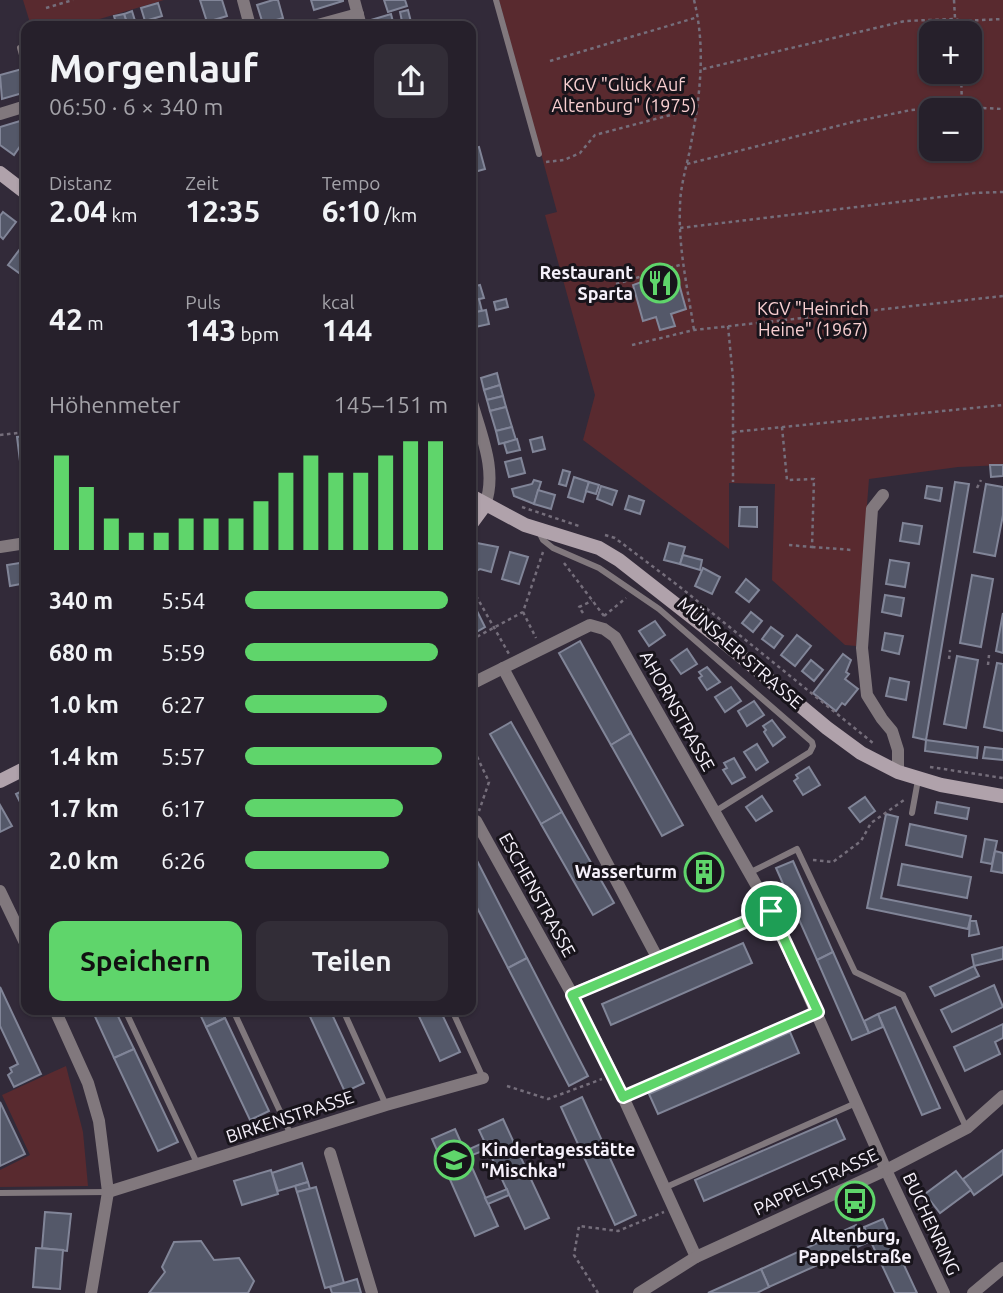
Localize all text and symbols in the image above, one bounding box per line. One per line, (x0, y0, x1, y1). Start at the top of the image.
map controls (919, 21, 982, 161)
button: + (919, 21, 982, 84)
button: share (374, 44, 448, 118)
text: Morgenlauf (49, 47, 258, 89)
park label: KGV "Glück Auf Altenburg" (1975) (552, 74, 696, 116)
text: 06:50 · 6 × 340 m (49, 94, 223, 119)
button: − (919, 98, 982, 161)
text: Distanz (49, 172, 112, 194)
text: Zeit (185, 172, 219, 194)
text: Tempo (322, 172, 380, 194)
text: 2.04 (49, 194, 107, 228)
text: 12:35 (185, 194, 260, 228)
text: 6:10 (322, 194, 380, 228)
text: km (107, 204, 137, 226)
text: /km (380, 204, 417, 226)
place label: Restaurant Sparta (540, 262, 633, 303)
restaurant icon: Restaurant Sparta (639, 262, 681, 304)
text: Puls (185, 291, 221, 313)
text: kcal (322, 291, 354, 313)
park label: KGV "Heinrich Heine" (1967) (757, 298, 869, 340)
text: 42 (49, 302, 83, 336)
text: m (83, 312, 104, 334)
text: 143 (185, 313, 236, 347)
text: 144 (322, 313, 372, 347)
text: bpm (236, 323, 279, 345)
text: Höhenmeter (49, 392, 180, 417)
text: 145–151 m (334, 392, 448, 417)
text: 340 m (49, 588, 113, 613)
text: 5:54 (161, 588, 206, 613)
street label: MÜNSAER STRASSE (674, 592, 807, 712)
text: 680 m (49, 640, 113, 665)
text: 5:59 (161, 640, 206, 665)
street label: AHORNSTRASSE (637, 647, 719, 774)
text: 1.0 km (49, 692, 119, 717)
text: 6:27 (161, 692, 206, 717)
text: 1.4 km (49, 744, 119, 769)
text: 5:57 (161, 744, 206, 769)
text: 1.7 km (49, 796, 119, 821)
text: 6:17 (161, 796, 206, 821)
street label: ESCHENSTRASSE (496, 829, 580, 960)
text: 2.0 km (49, 848, 119, 873)
text: 6:26 (161, 848, 206, 873)
building icon: Wasserturm (683, 851, 725, 893)
place label: Wasserturm (575, 861, 677, 881)
pin (741, 881, 801, 941)
icon: arrive (752, 892, 790, 930)
button: Speichern (49, 921, 242, 1001)
button: Teilen (256, 921, 448, 1001)
street label: BIRKENSTRASSE (223, 1086, 356, 1146)
school or university icon: Kindertagesstätte "Mischka" (433, 1139, 475, 1181)
place label: Kindertagesstätte "Mischka" (481, 1139, 635, 1180)
street label: PAPPELSTRASSE (750, 1144, 881, 1219)
street label: BUCHENRING (899, 1169, 964, 1278)
bus stop icon: Altenburg, Pappelstraße (834, 1180, 876, 1222)
place label: Altenburg, Pappelstraße (798, 1225, 912, 1266)

